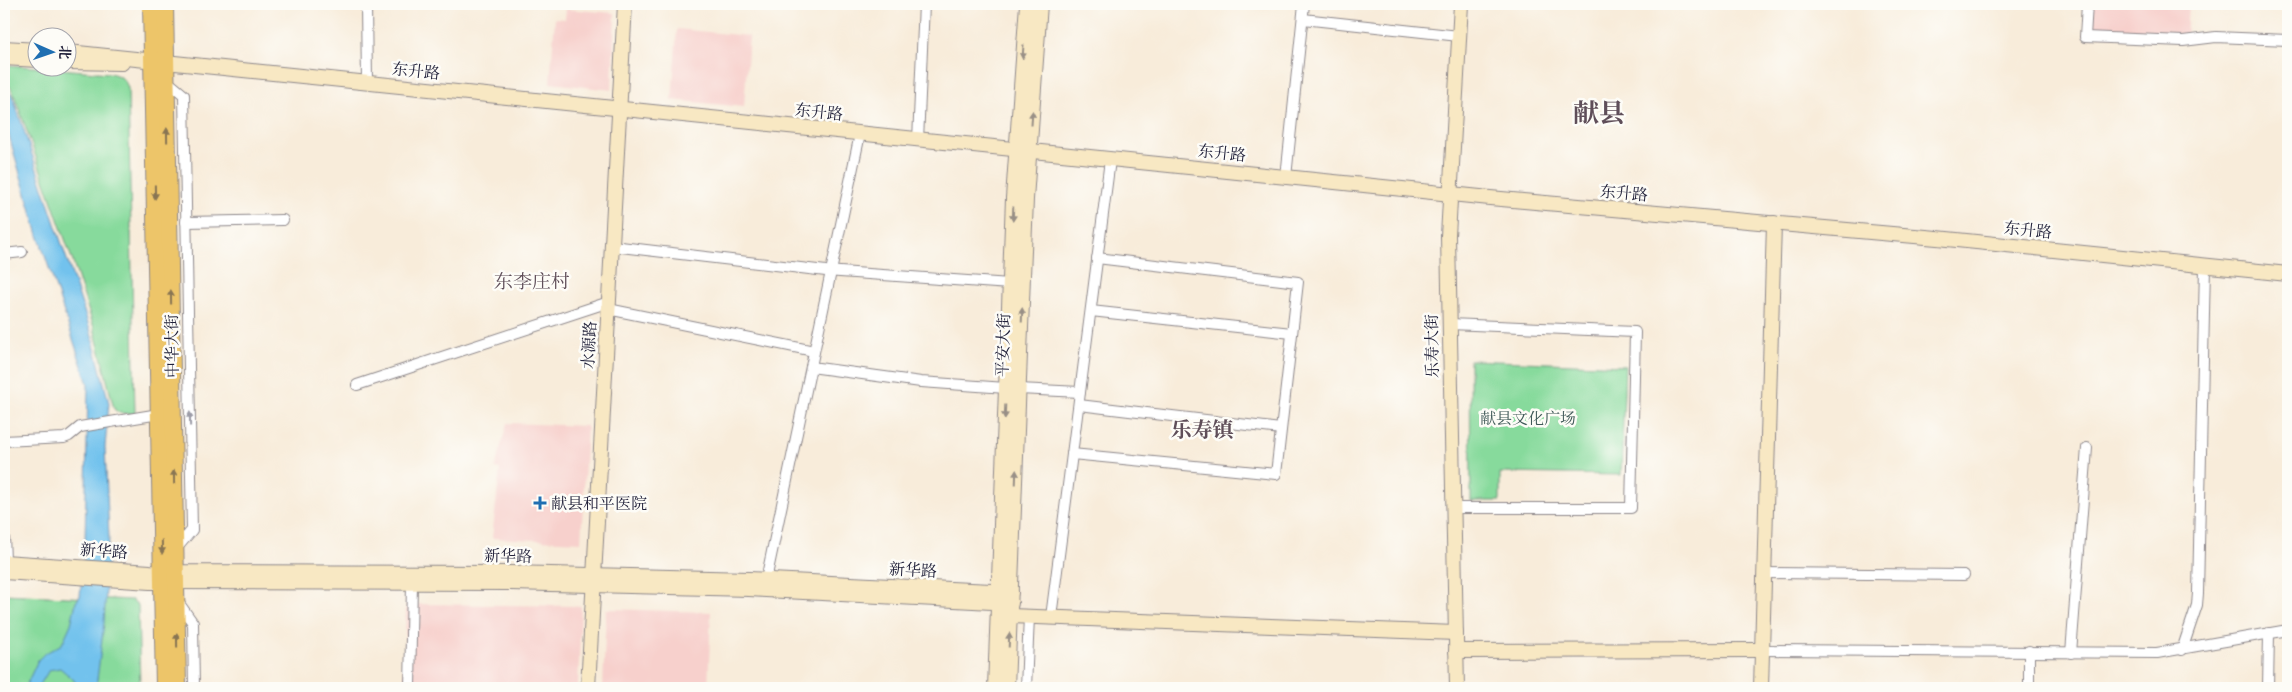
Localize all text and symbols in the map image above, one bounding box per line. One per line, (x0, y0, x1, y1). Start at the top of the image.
north arrow (28, 28, 78, 78)
text: 北 (56, 45, 73, 60)
one-way arrow (1019, 45, 1027, 61)
street label: 东升路 (391, 59, 441, 83)
district label: 献县 (1573, 98, 1625, 129)
street label: 东升路 (794, 100, 844, 124)
one-way arrow (1028, 109, 1036, 125)
one-way arrow (163, 126, 171, 142)
street label: 东升路 (1197, 141, 1247, 165)
street label: 东升路 (1599, 181, 1649, 205)
one-way arrow (151, 185, 159, 201)
one-way arrow (1008, 207, 1016, 223)
street label: 东升路 (2003, 218, 2053, 242)
district label: 东李庄村 (494, 271, 570, 293)
one-way arrow (166, 289, 174, 305)
one-way arrow (1018, 307, 1026, 323)
street label: 平安大街 (992, 313, 1014, 377)
street label: 中华大街 (162, 314, 182, 378)
street label: 乐寿大街 (1422, 314, 1442, 378)
street label: 水源路 (578, 321, 600, 369)
one-way arrow (1001, 404, 1009, 420)
park label: 献县文化广场 (1480, 409, 1576, 428)
one-way arrow (185, 410, 193, 426)
district label: 乐寿镇 (1171, 418, 1234, 442)
one-way arrow (170, 469, 178, 485)
one-way arrow (1012, 469, 1020, 485)
place label: 献县和平医院 (551, 494, 647, 513)
marker: 献县和平医院 (533, 496, 547, 510)
street label: 新华路 (79, 540, 129, 562)
one-way arrow (158, 540, 166, 556)
street label: 新华路 (484, 546, 532, 566)
street label: 新华路 (889, 559, 937, 581)
one-way arrow (173, 631, 181, 647)
one-way arrow (1006, 631, 1014, 647)

